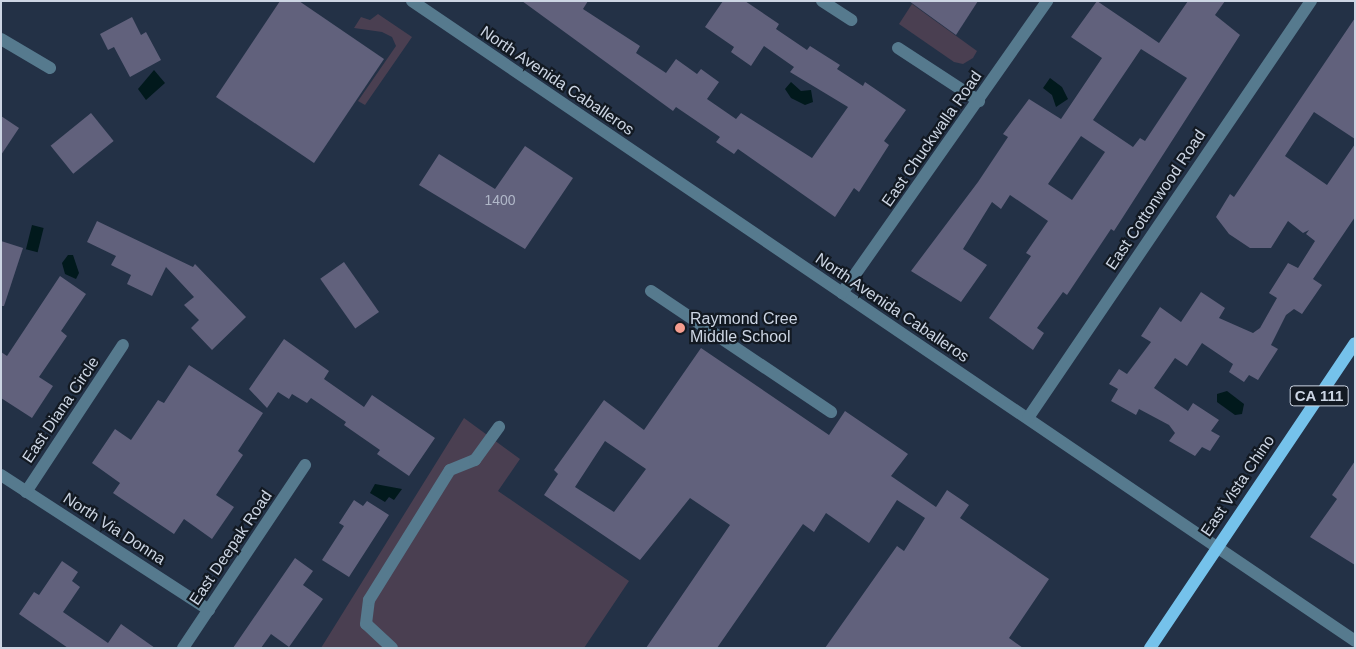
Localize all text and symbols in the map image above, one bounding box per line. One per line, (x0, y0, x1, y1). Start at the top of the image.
street label: North Avenida Caballeros (476, 22, 638, 140)
street label: East Chuckwalla Road (878, 68, 986, 210)
street label: East Cottonwood Road (1102, 126, 1210, 274)
house number: 1400 (484, 192, 516, 208)
street label: North Avenida Caballeros (811, 249, 973, 367)
place label: Raymond Cree Middle School (690, 309, 798, 347)
marker: Raymond Cree Middle School (674, 322, 686, 334)
street label: East Diana Circle (18, 353, 104, 467)
road number: CA 111 (1289, 384, 1349, 408)
street label: East Vista Chino (1197, 432, 1279, 540)
street label: East Deepak Road (185, 487, 277, 609)
street label: North Via Donna (59, 489, 169, 569)

